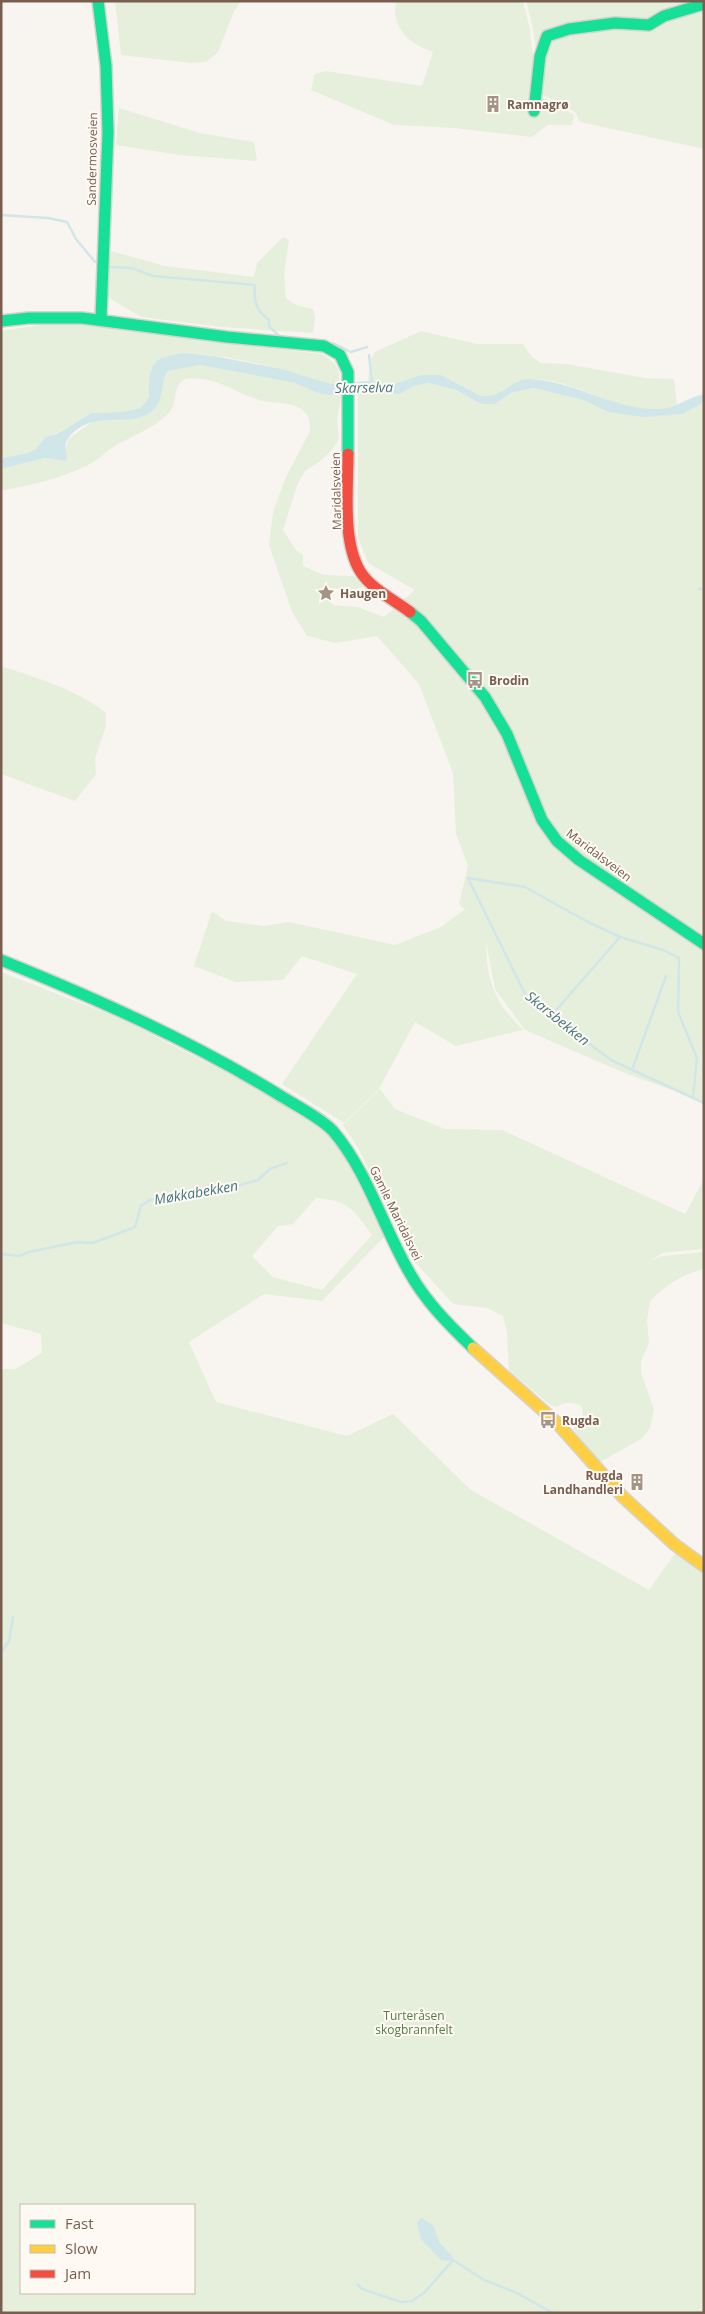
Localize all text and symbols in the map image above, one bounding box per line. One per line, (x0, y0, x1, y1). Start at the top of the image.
building icon: Ramnagrø (483, 94, 503, 114)
place label: Ramnagrø (507, 96, 569, 113)
street label: Sandermosveien (83, 112, 101, 206)
water label: Skarselva (335, 377, 393, 397)
street label: Maridalsveien (327, 452, 345, 530)
place icon: Haugen (316, 583, 336, 603)
place label: Haugen (340, 585, 386, 602)
bus stop icon: Brodin (465, 670, 485, 690)
place label: Brodin (489, 672, 529, 689)
street label: Maridalsveien (563, 825, 635, 885)
water label: Skarsbekken (522, 986, 594, 1050)
street label: Gamle Maridalsvei (366, 1163, 426, 1263)
water label: Møkkabekken (153, 1175, 239, 1209)
bus stop icon: Rugda (538, 1410, 558, 1430)
place label: Rugda (562, 1412, 599, 1429)
place label: Rugda Landhandleri (543, 1467, 623, 1498)
building icon: Rugda Landhandleri (627, 1472, 647, 1492)
park label: Turteråsen skogbrannfelt (375, 2007, 453, 2038)
legend (20, 2204, 195, 2294)
text: Fast (65, 2213, 94, 2233)
text: Slow (65, 2238, 98, 2258)
text: Jam (63, 2263, 91, 2283)

